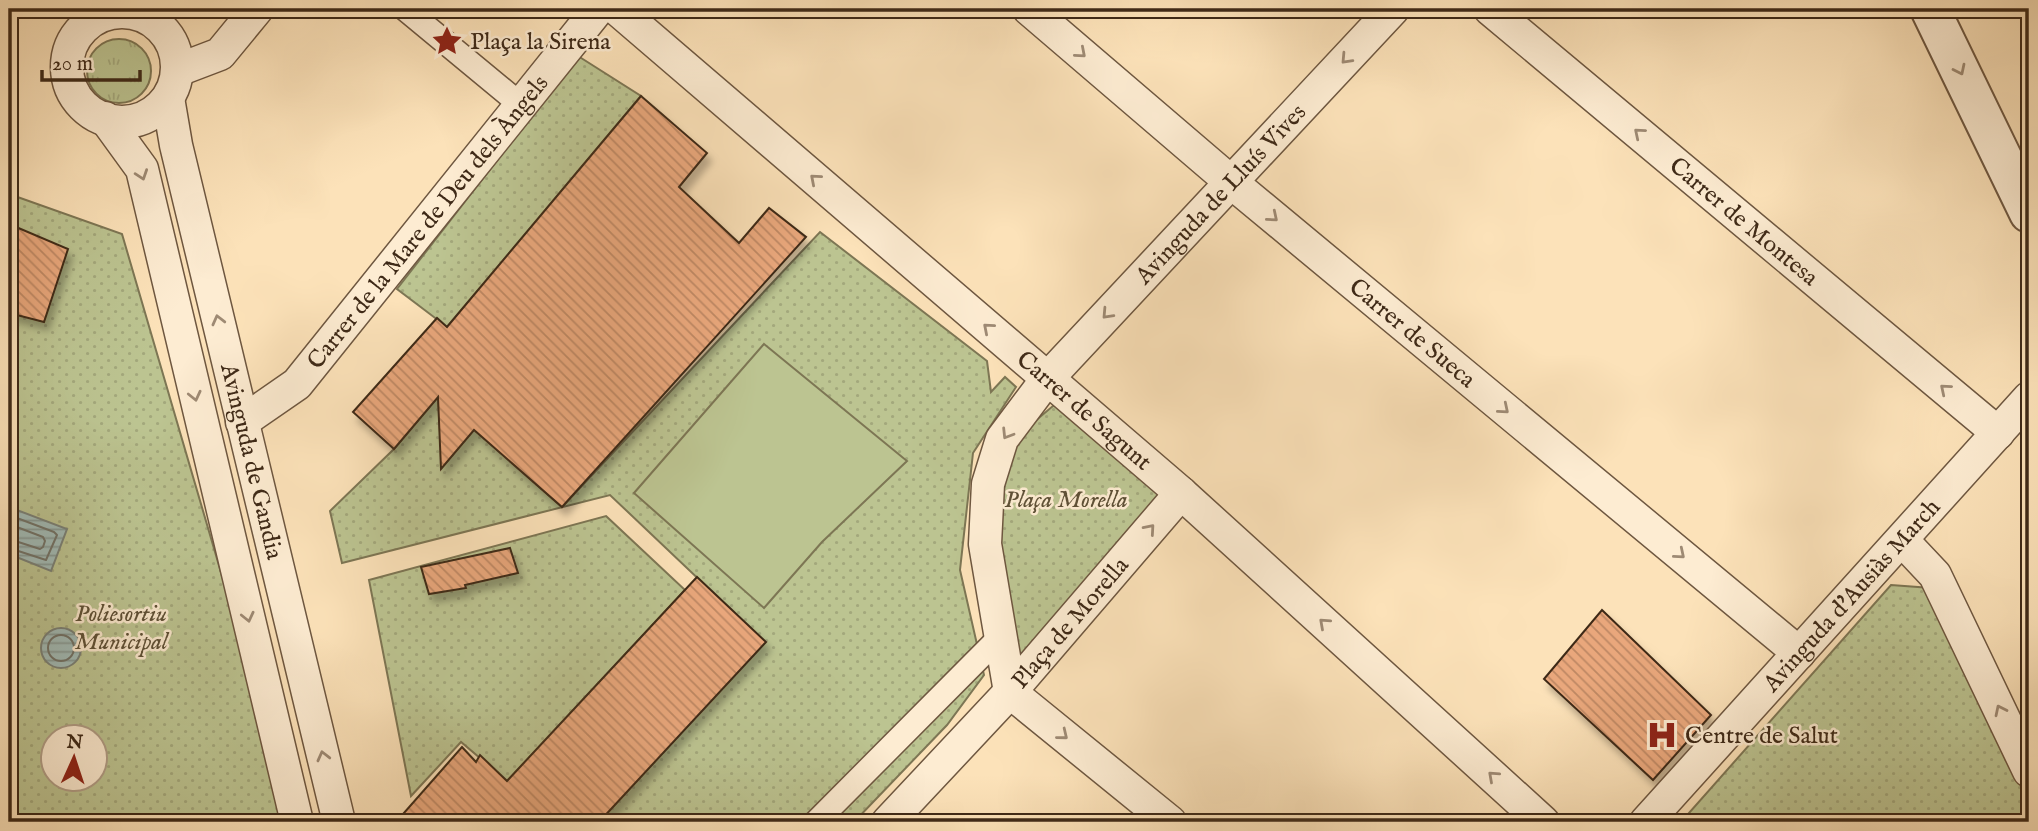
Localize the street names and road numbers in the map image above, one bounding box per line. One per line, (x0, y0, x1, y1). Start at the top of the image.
street label: Carrer de la Mare de Deu dels Àngels (301, 69, 556, 376)
street label: Avinguda de Lluís Vives (1129, 98, 1314, 292)
street label: Carrer de Montesa (1662, 151, 1825, 294)
street label: Carrer de Sueca (1342, 272, 1482, 396)
street label: Carrer de Sagunt (1009, 345, 1157, 478)
street label: Avinguda de Gandia (212, 360, 289, 563)
street label: Avinguda d'Ausiàs March (1756, 492, 1948, 700)
street label: Plaça de Morella (1006, 550, 1137, 696)

